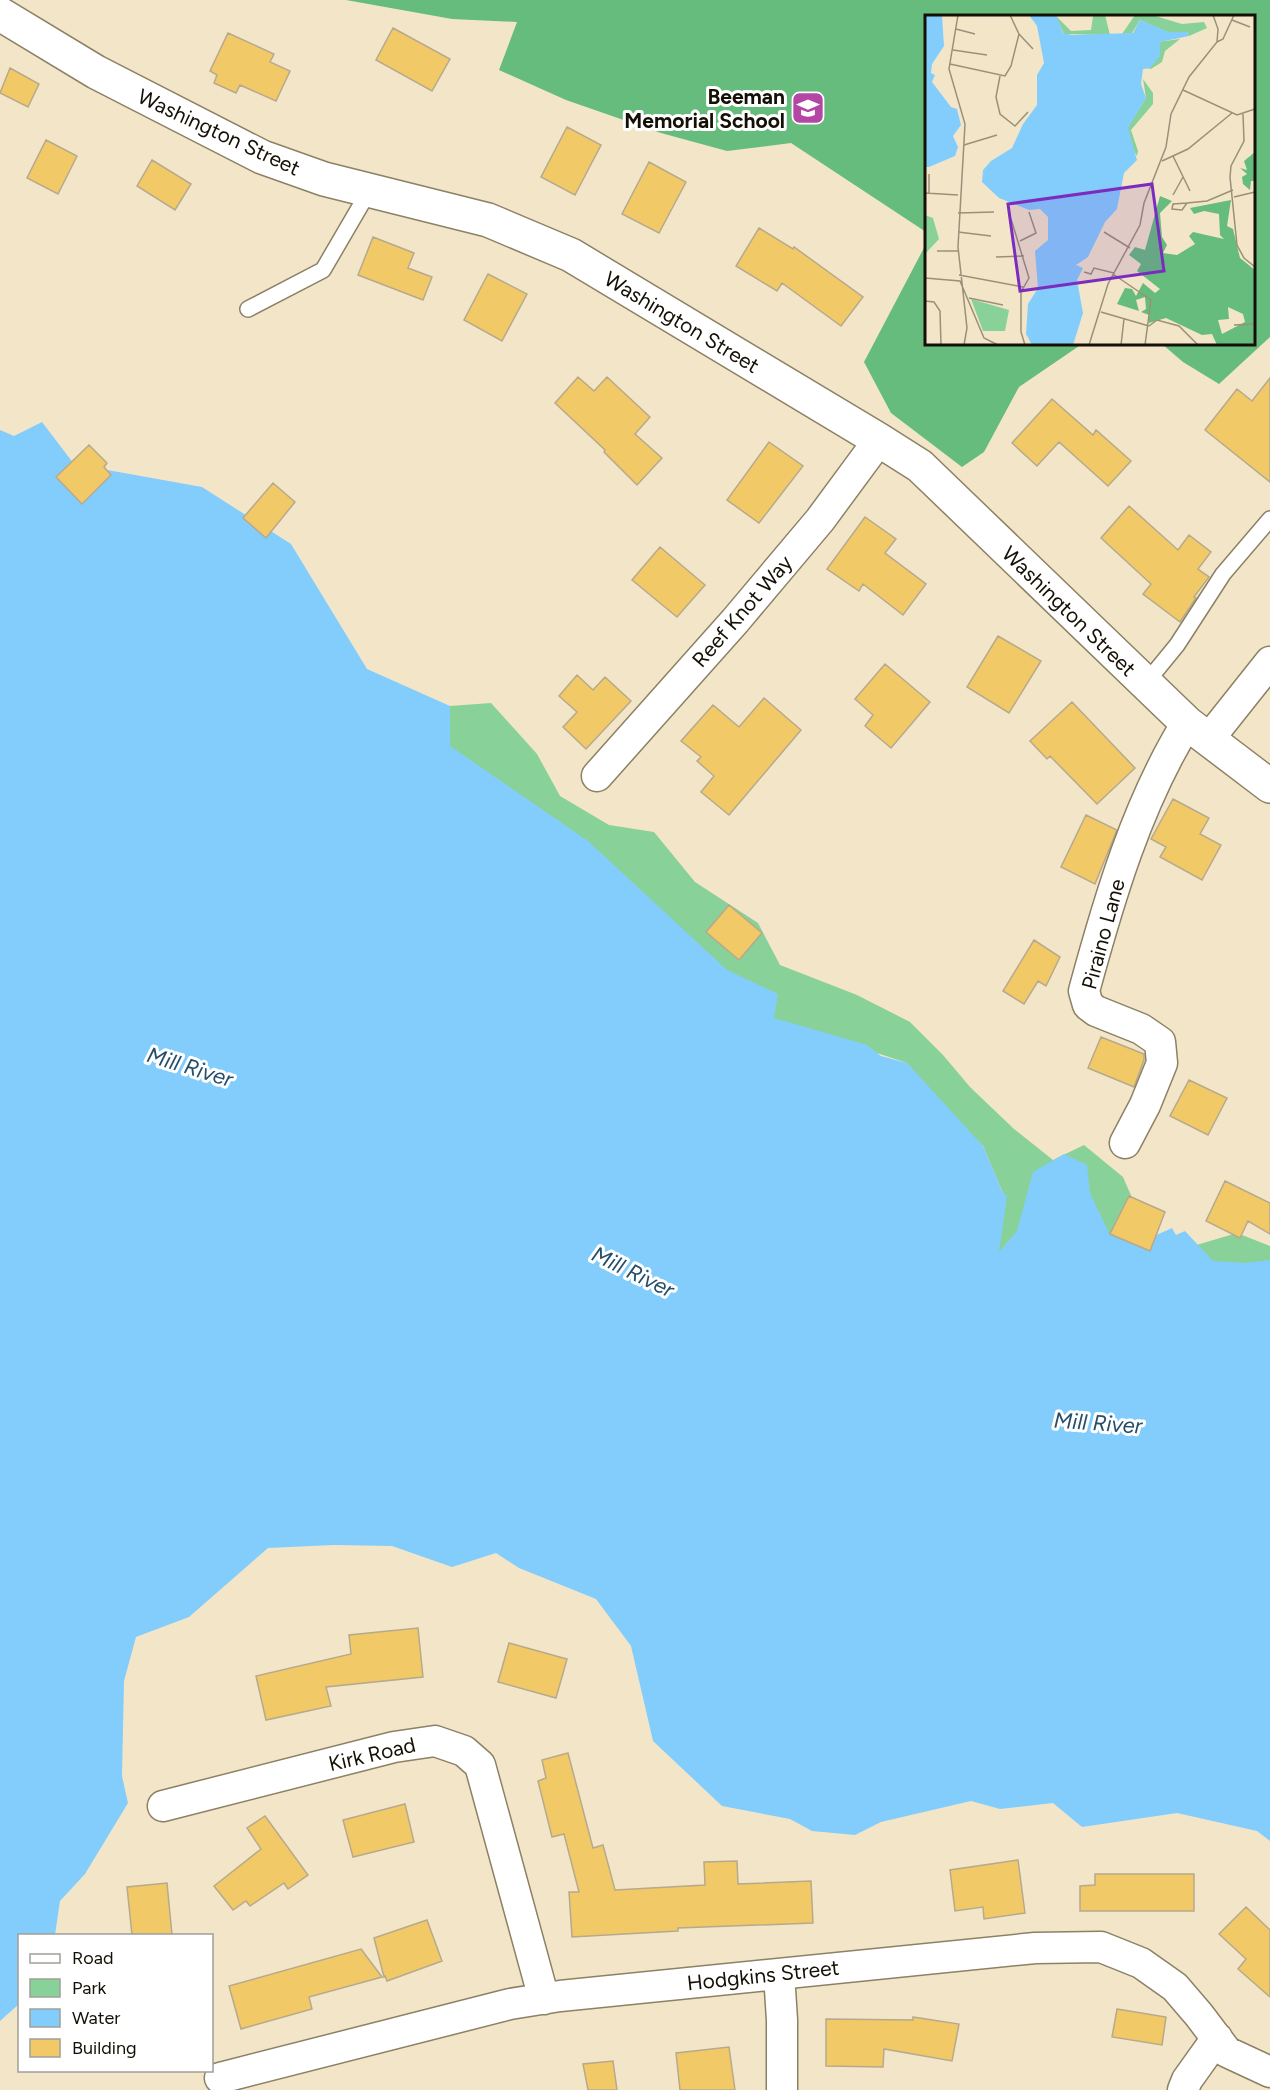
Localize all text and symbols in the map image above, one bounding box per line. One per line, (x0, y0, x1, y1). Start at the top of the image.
inset map (925, 15, 1255, 345)
street label: Washington Street (134, 83, 304, 181)
place label: Beeman Memorial School (624, 84, 785, 133)
school or university icon: Beeman Memorial School (790, 90, 826, 126)
street label: Washington Street (600, 266, 764, 378)
street label: Washington Street (997, 541, 1141, 681)
street label: Reef Knot Way (687, 550, 797, 672)
street label: Piraino Lane (1076, 876, 1130, 992)
water label: Mill River (144, 1041, 238, 1093)
water label: Mill River (587, 1240, 680, 1304)
water label: Mill River (1053, 1406, 1145, 1440)
street label: Kirk Road (326, 1732, 418, 1776)
legend (18, 1934, 213, 2072)
text: Road (72, 1947, 113, 1969)
street label: Hodgkins Street (686, 1955, 841, 1995)
text: Park (72, 1977, 107, 1999)
text: Water (72, 2007, 120, 2029)
text: Building (72, 2037, 137, 2059)

